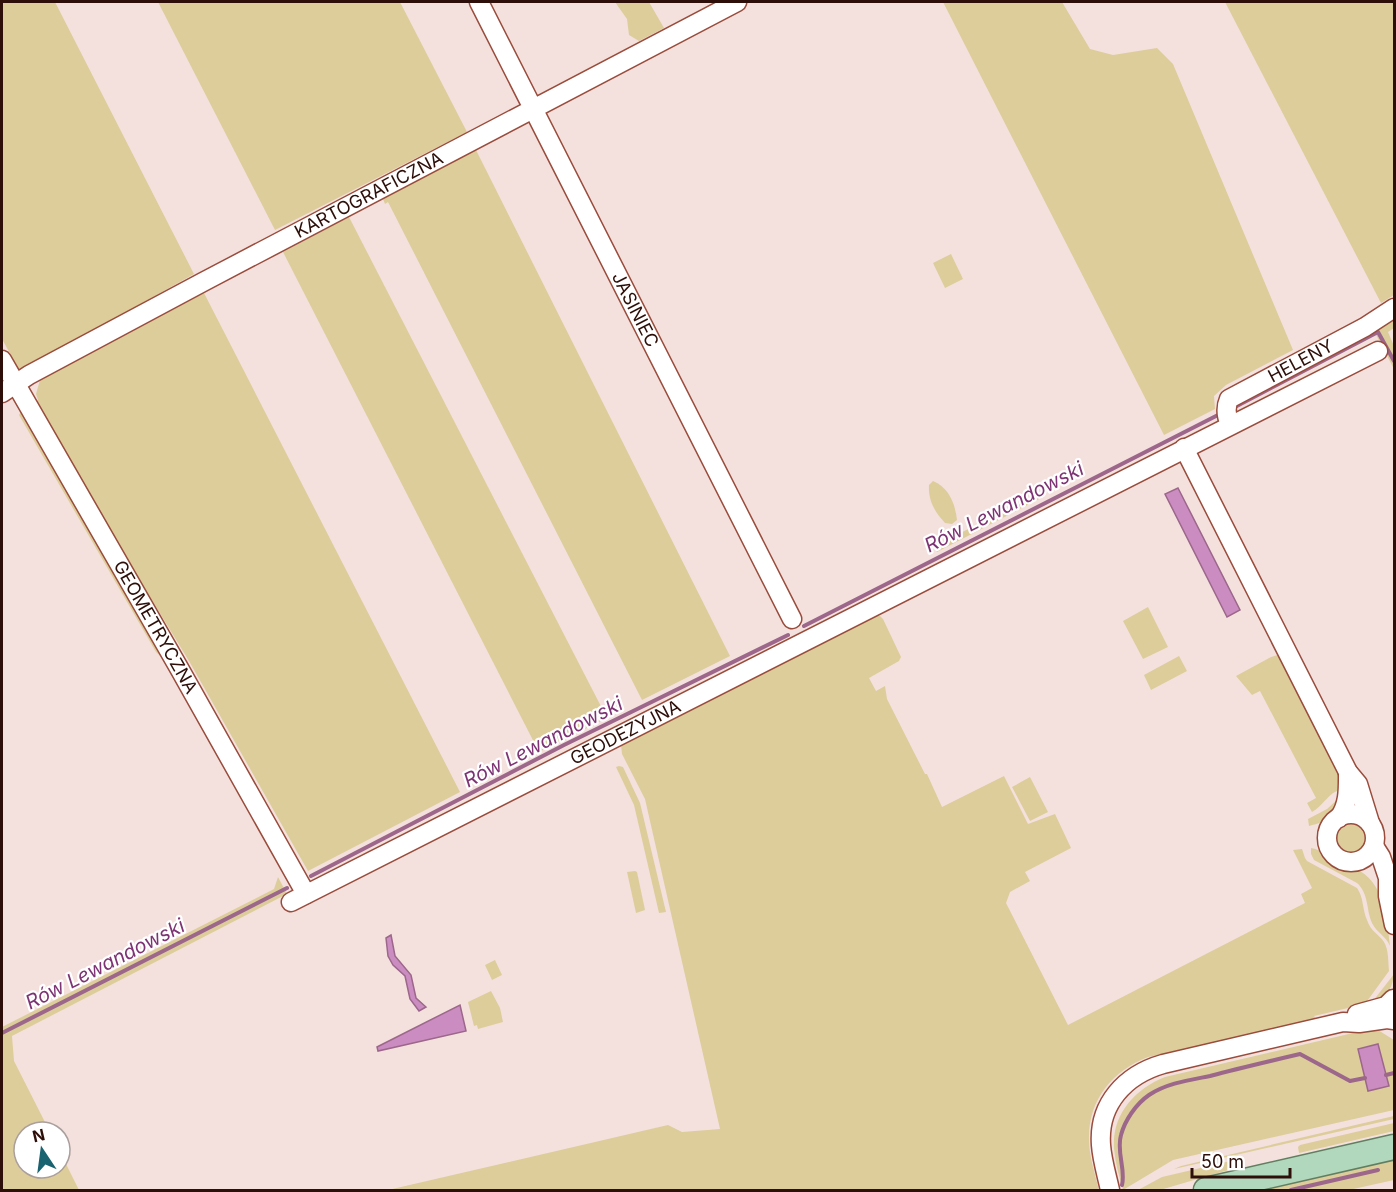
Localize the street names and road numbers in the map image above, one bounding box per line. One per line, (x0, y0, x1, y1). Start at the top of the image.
street label: KARTOGRAFICZNA (291, 147, 446, 242)
street label: JASINIEC (608, 269, 663, 350)
street label: HELENY (1264, 335, 1337, 386)
street label: GEOMETRYCZNA (109, 557, 202, 697)
street label: GEODEZYJNA (567, 695, 684, 769)

